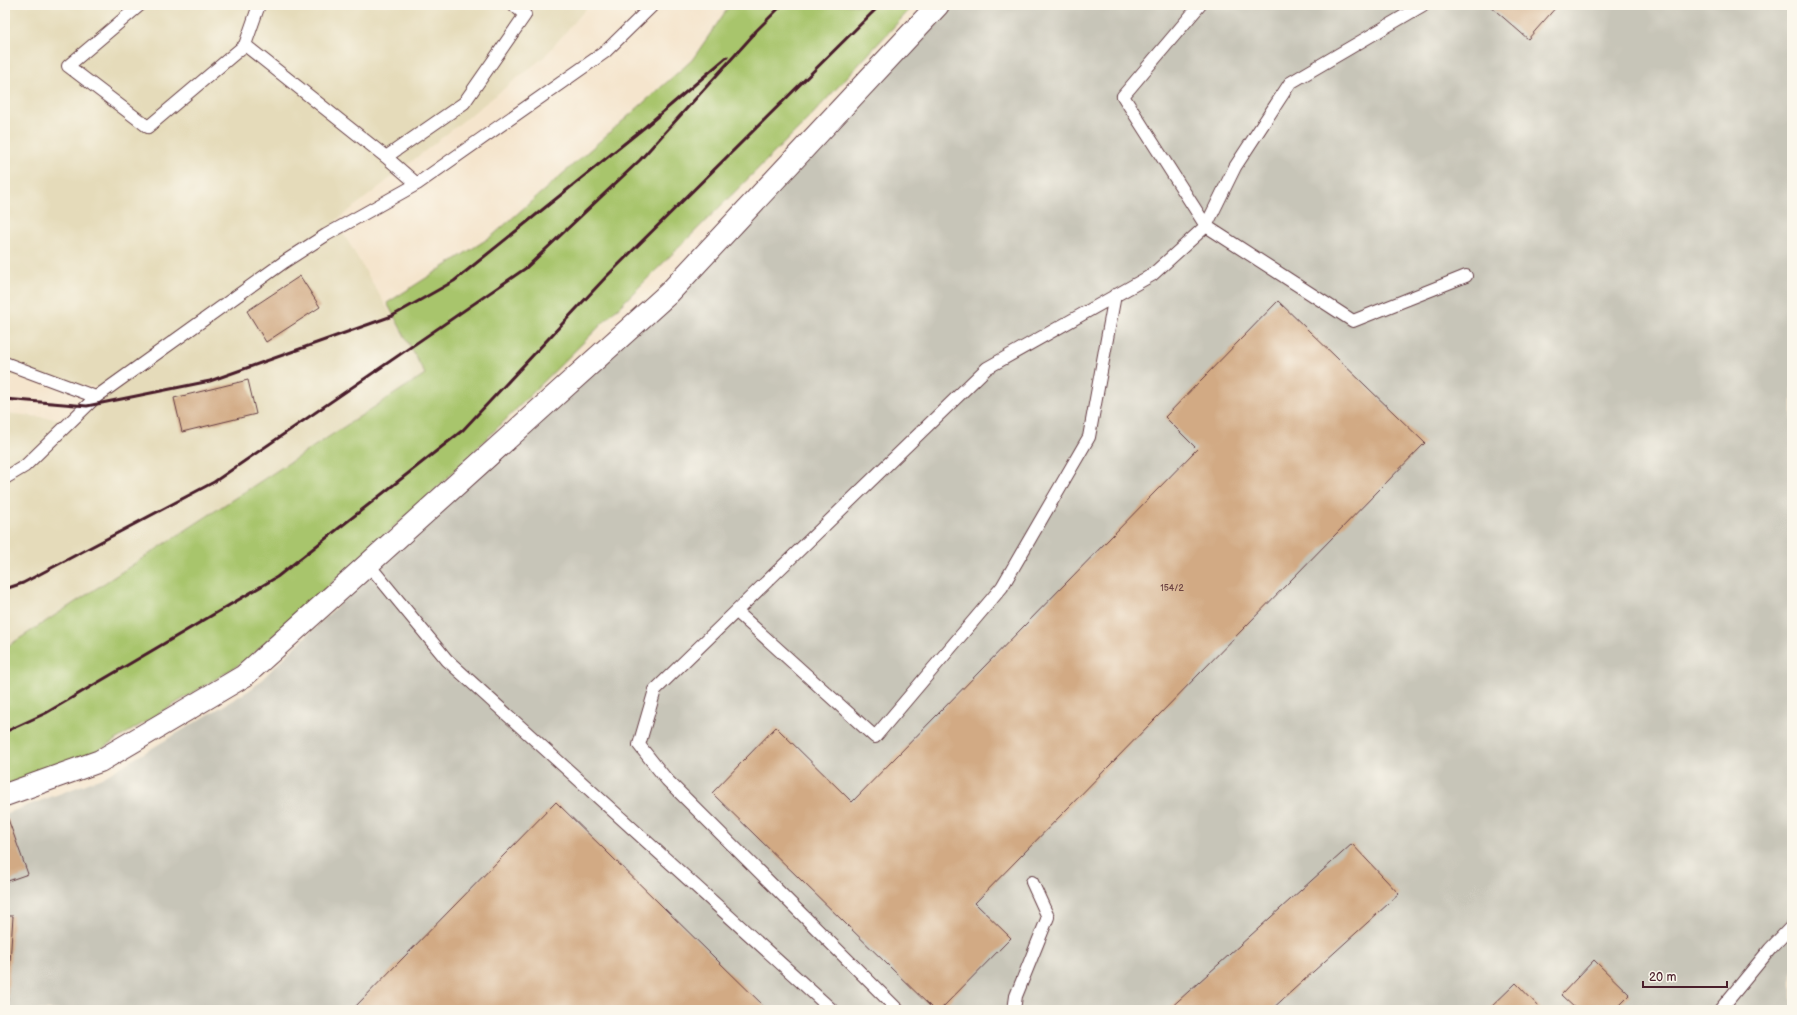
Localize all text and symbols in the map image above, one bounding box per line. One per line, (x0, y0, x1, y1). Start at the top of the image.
house number: 154/2 (1160, 583, 1184, 594)
scale bar (1643, 963, 1727, 989)
text: 20 m (1649, 970, 1676, 985)

